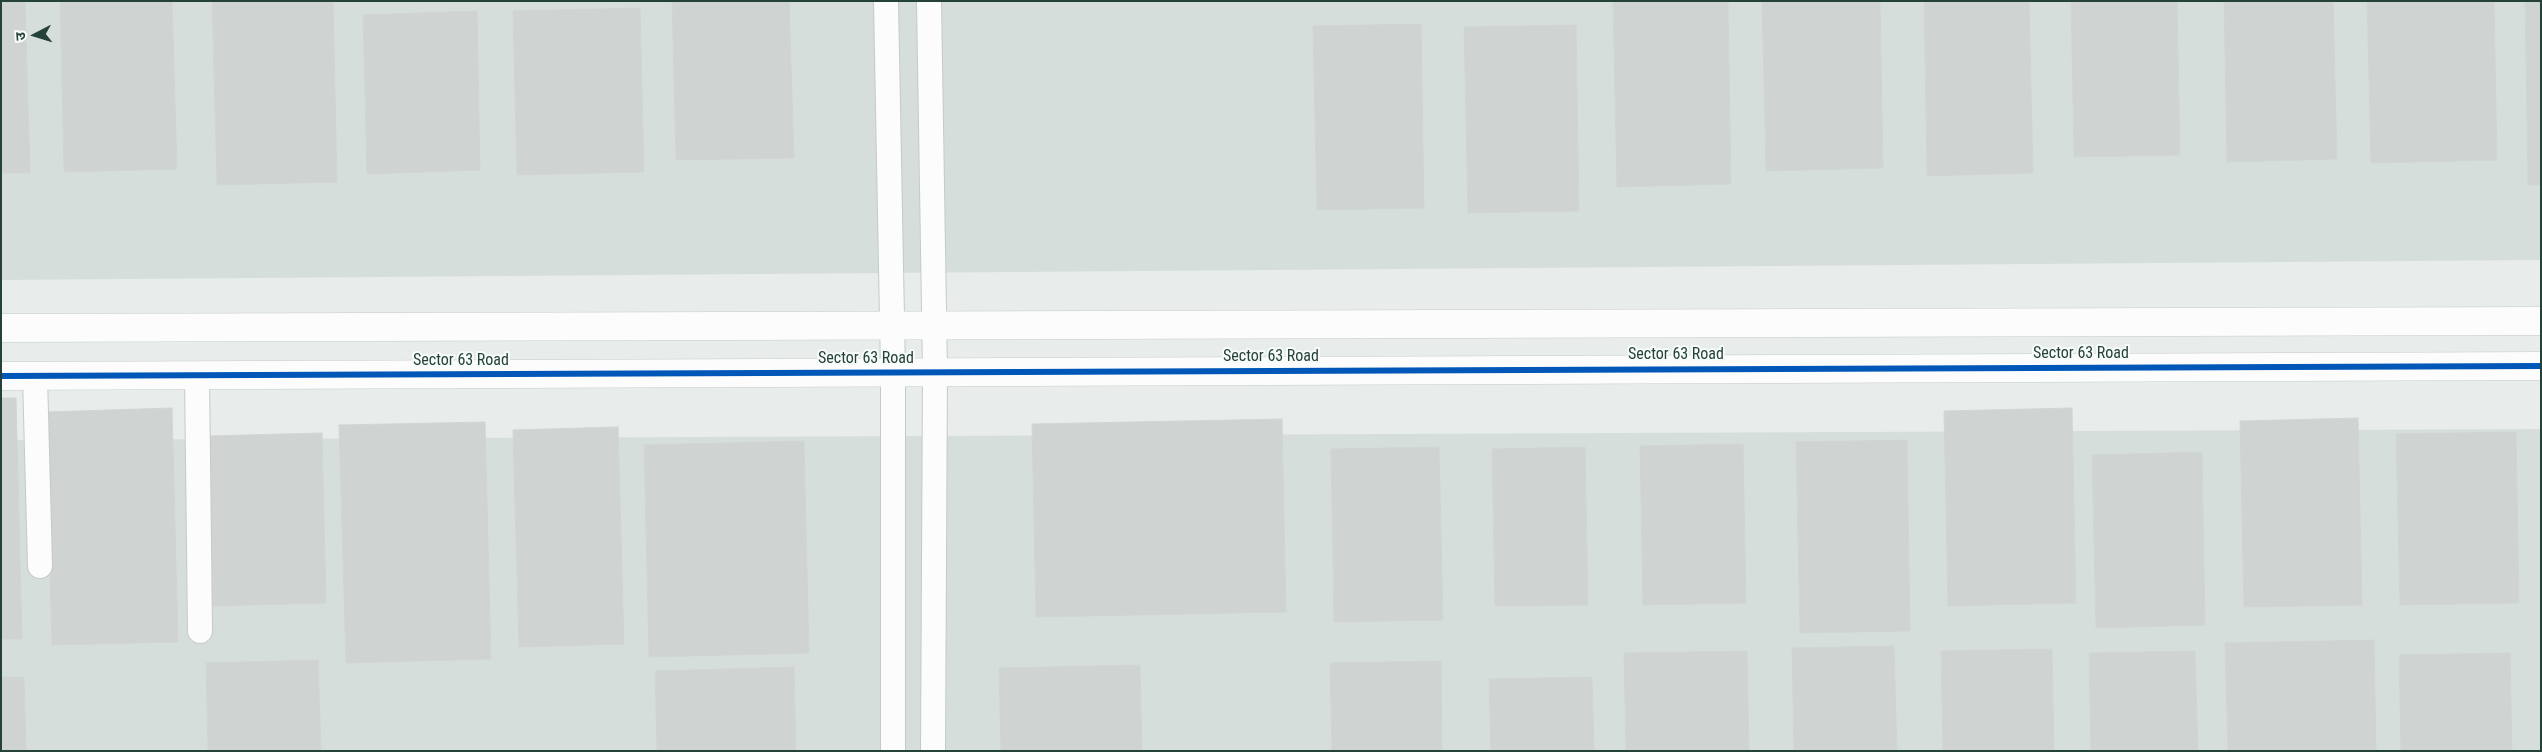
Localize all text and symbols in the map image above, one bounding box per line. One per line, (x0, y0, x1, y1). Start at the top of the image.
north arrow (10, 10, 60, 60)
text: उ (12, 32, 28, 41)
street label: Sector 63 Road (2033, 344, 2129, 364)
street label: Sector 63 Road (1628, 345, 1724, 365)
street label: Sector 63 Road (1223, 347, 1319, 367)
street label: Sector 63 Road (818, 349, 914, 369)
street label: Sector 63 Road (413, 351, 509, 371)

